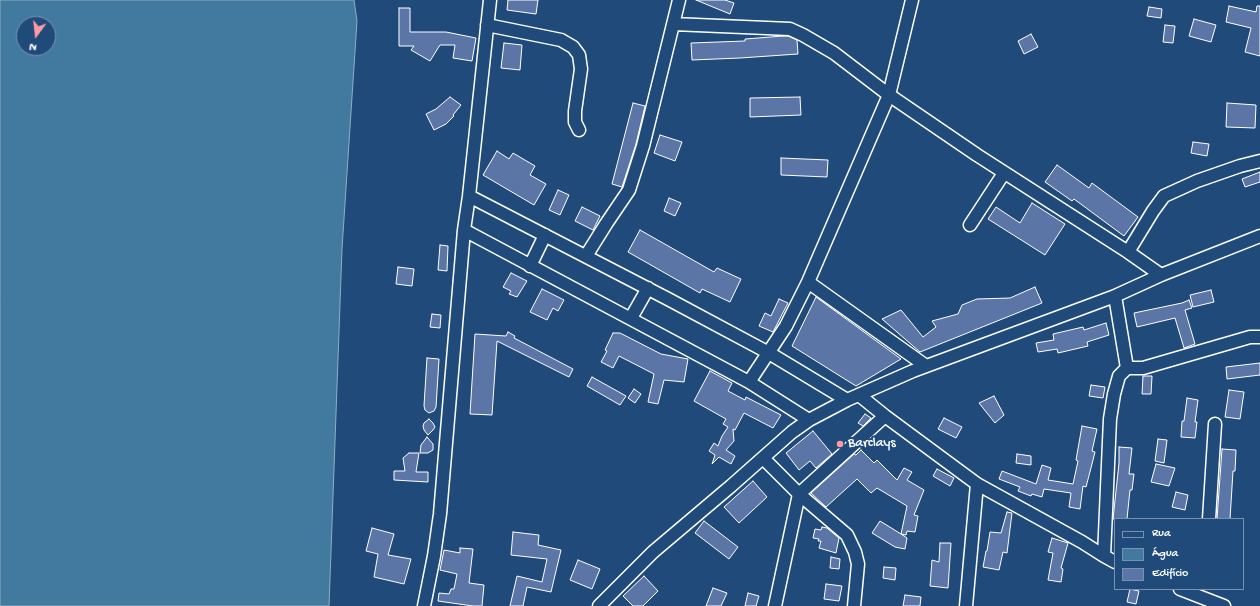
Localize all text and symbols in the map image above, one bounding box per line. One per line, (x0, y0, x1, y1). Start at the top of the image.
north arrow (16, 16, 56, 56)
text: N (28, 40, 38, 53)
place label: Barclays (848, 436, 896, 452)
marker: Barclays (835, 439, 845, 449)
legend (1114, 518, 1244, 590)
text: Rua (1152, 527, 1171, 541)
text: Água (1152, 547, 1178, 561)
text: Edifício (1152, 567, 1188, 581)

